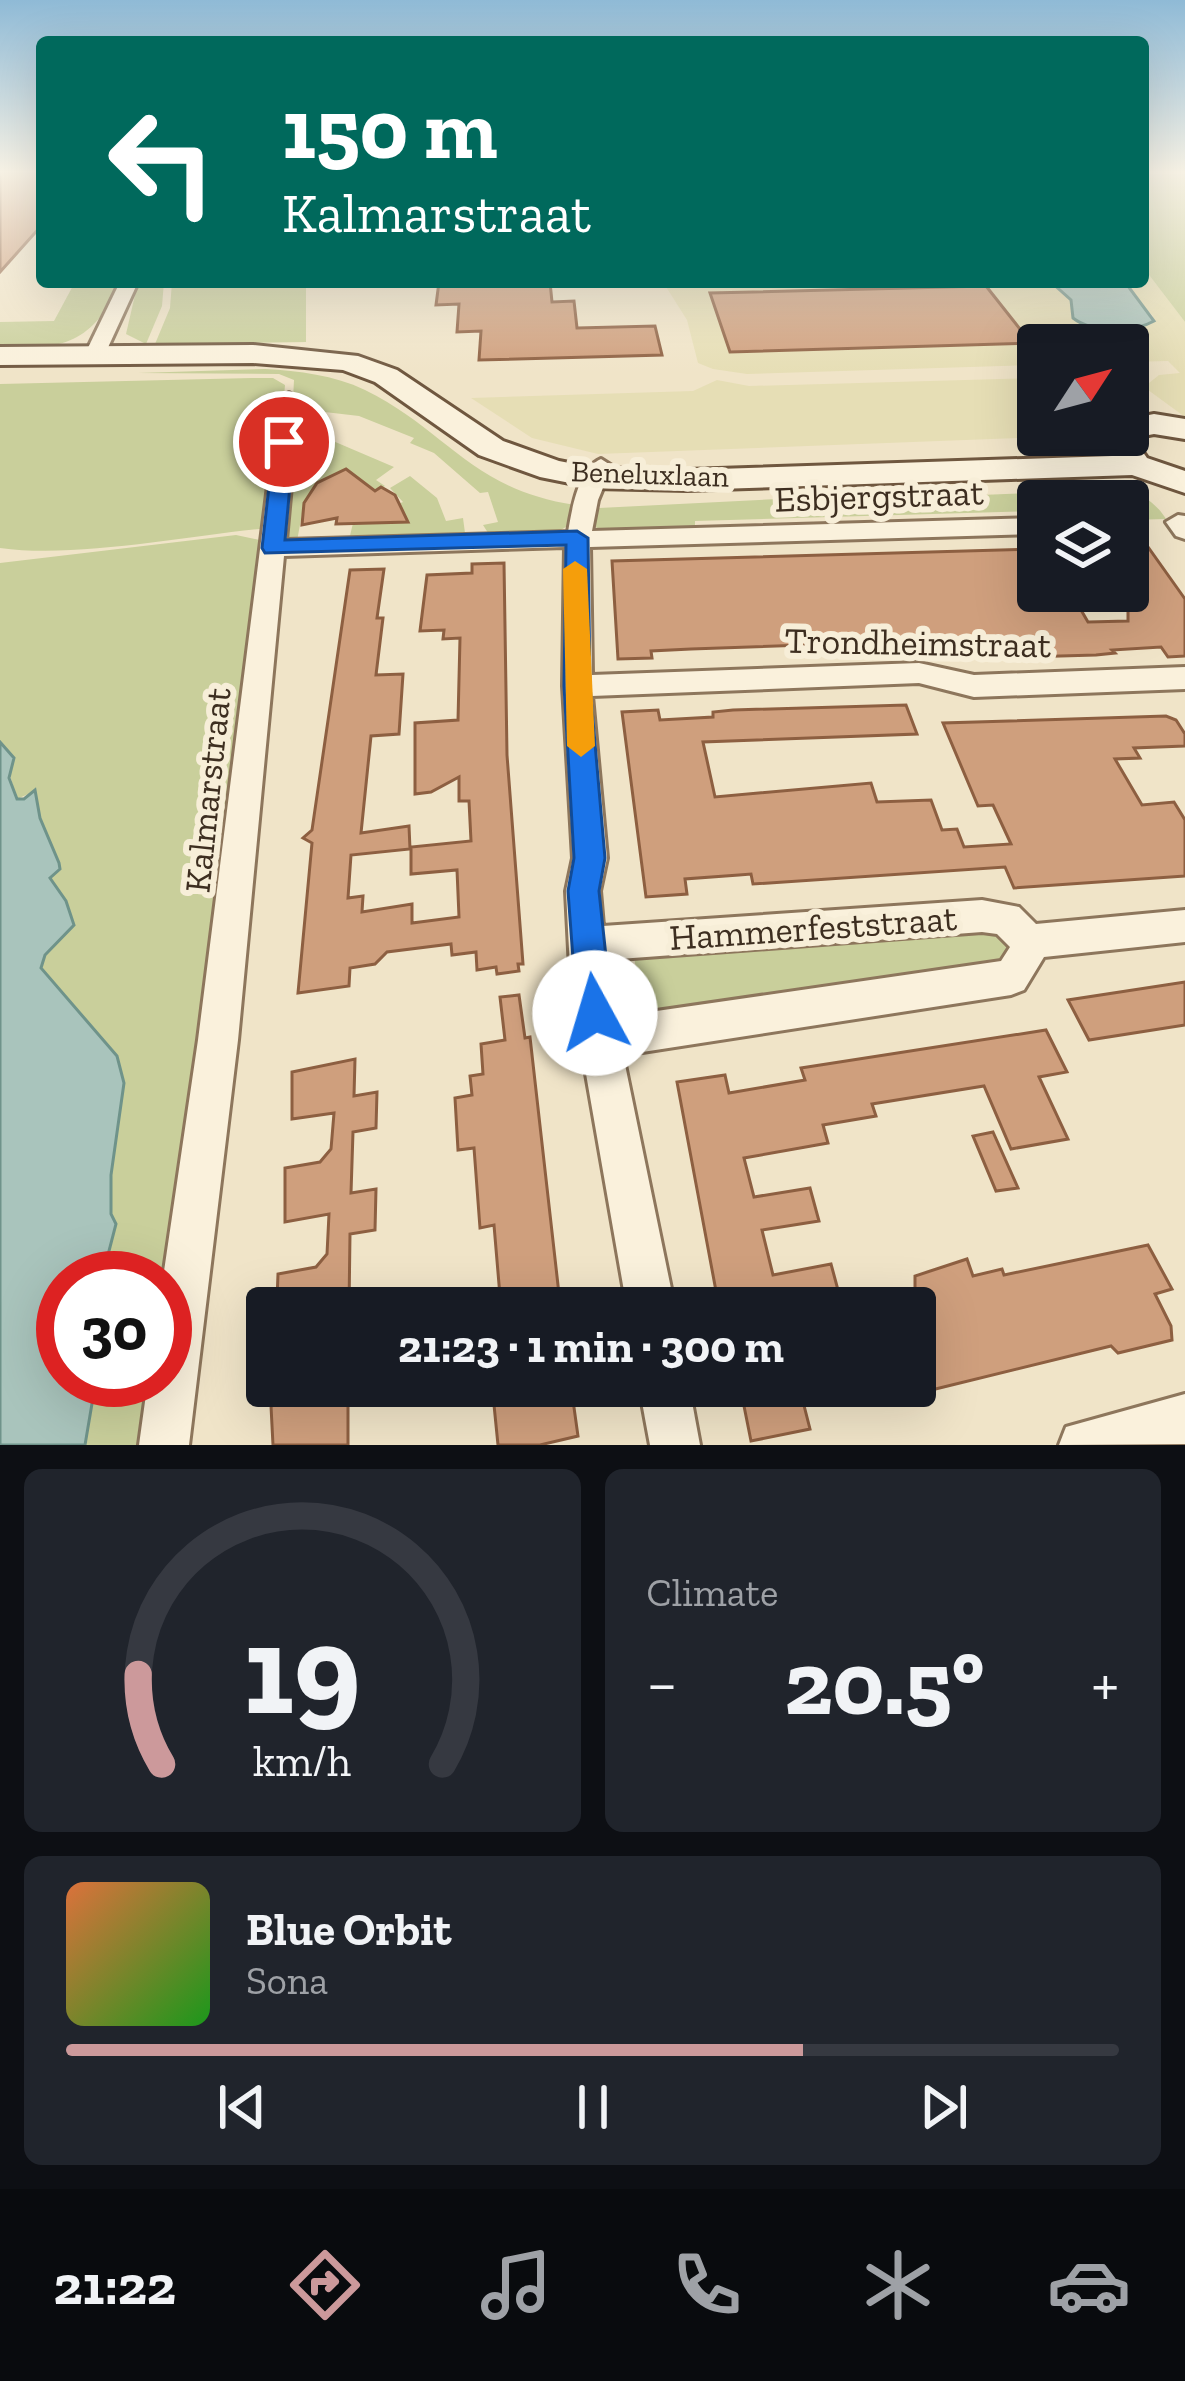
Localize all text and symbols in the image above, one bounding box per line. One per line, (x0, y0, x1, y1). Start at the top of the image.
text: 150 m (282, 79, 497, 180)
icon: left (84, 84, 240, 240)
text: Kalmarstraat (282, 181, 591, 246)
north arrow (1017, 324, 1149, 456)
map controls (1017, 324, 1149, 612)
pin (233, 391, 335, 493)
icon: arrive (251, 409, 317, 475)
street label: Beneluxlaan (570, 453, 730, 495)
street label: Esbjergstraat (774, 470, 985, 521)
button: layers (1017, 480, 1149, 612)
street label: Trondheimstraat (784, 619, 1052, 666)
street label: Kalmarstraat (175, 685, 240, 895)
street label: Hammerfeststraat (668, 896, 959, 959)
position arrow (532, 950, 658, 1076)
speed limit sign: 30 (36, 1251, 192, 1407)
text: 21:23 · 1 min · 300 m (398, 1320, 784, 1374)
text: Climate (647, 1569, 778, 1616)
text: 19 (244, 1595, 361, 1745)
text: 20.5° (784, 1629, 984, 1737)
text: − (647, 1644, 677, 1723)
text: + (1091, 1644, 1119, 1723)
text: km/h (253, 1735, 351, 1786)
text: Blue Orbit (246, 1903, 451, 1957)
text: Sona (246, 1957, 328, 2004)
icon: previous (209, 2074, 275, 2140)
icon: pause (560, 2074, 626, 2140)
icon: next (911, 2074, 977, 2140)
icon: directions (283, 2243, 367, 2327)
icon: music (474, 2243, 558, 2327)
icon: phone (665, 2243, 749, 2327)
icon: climate (856, 2243, 940, 2327)
icon: car (1047, 2243, 1131, 2327)
text: 21:22 (54, 2253, 176, 2318)

